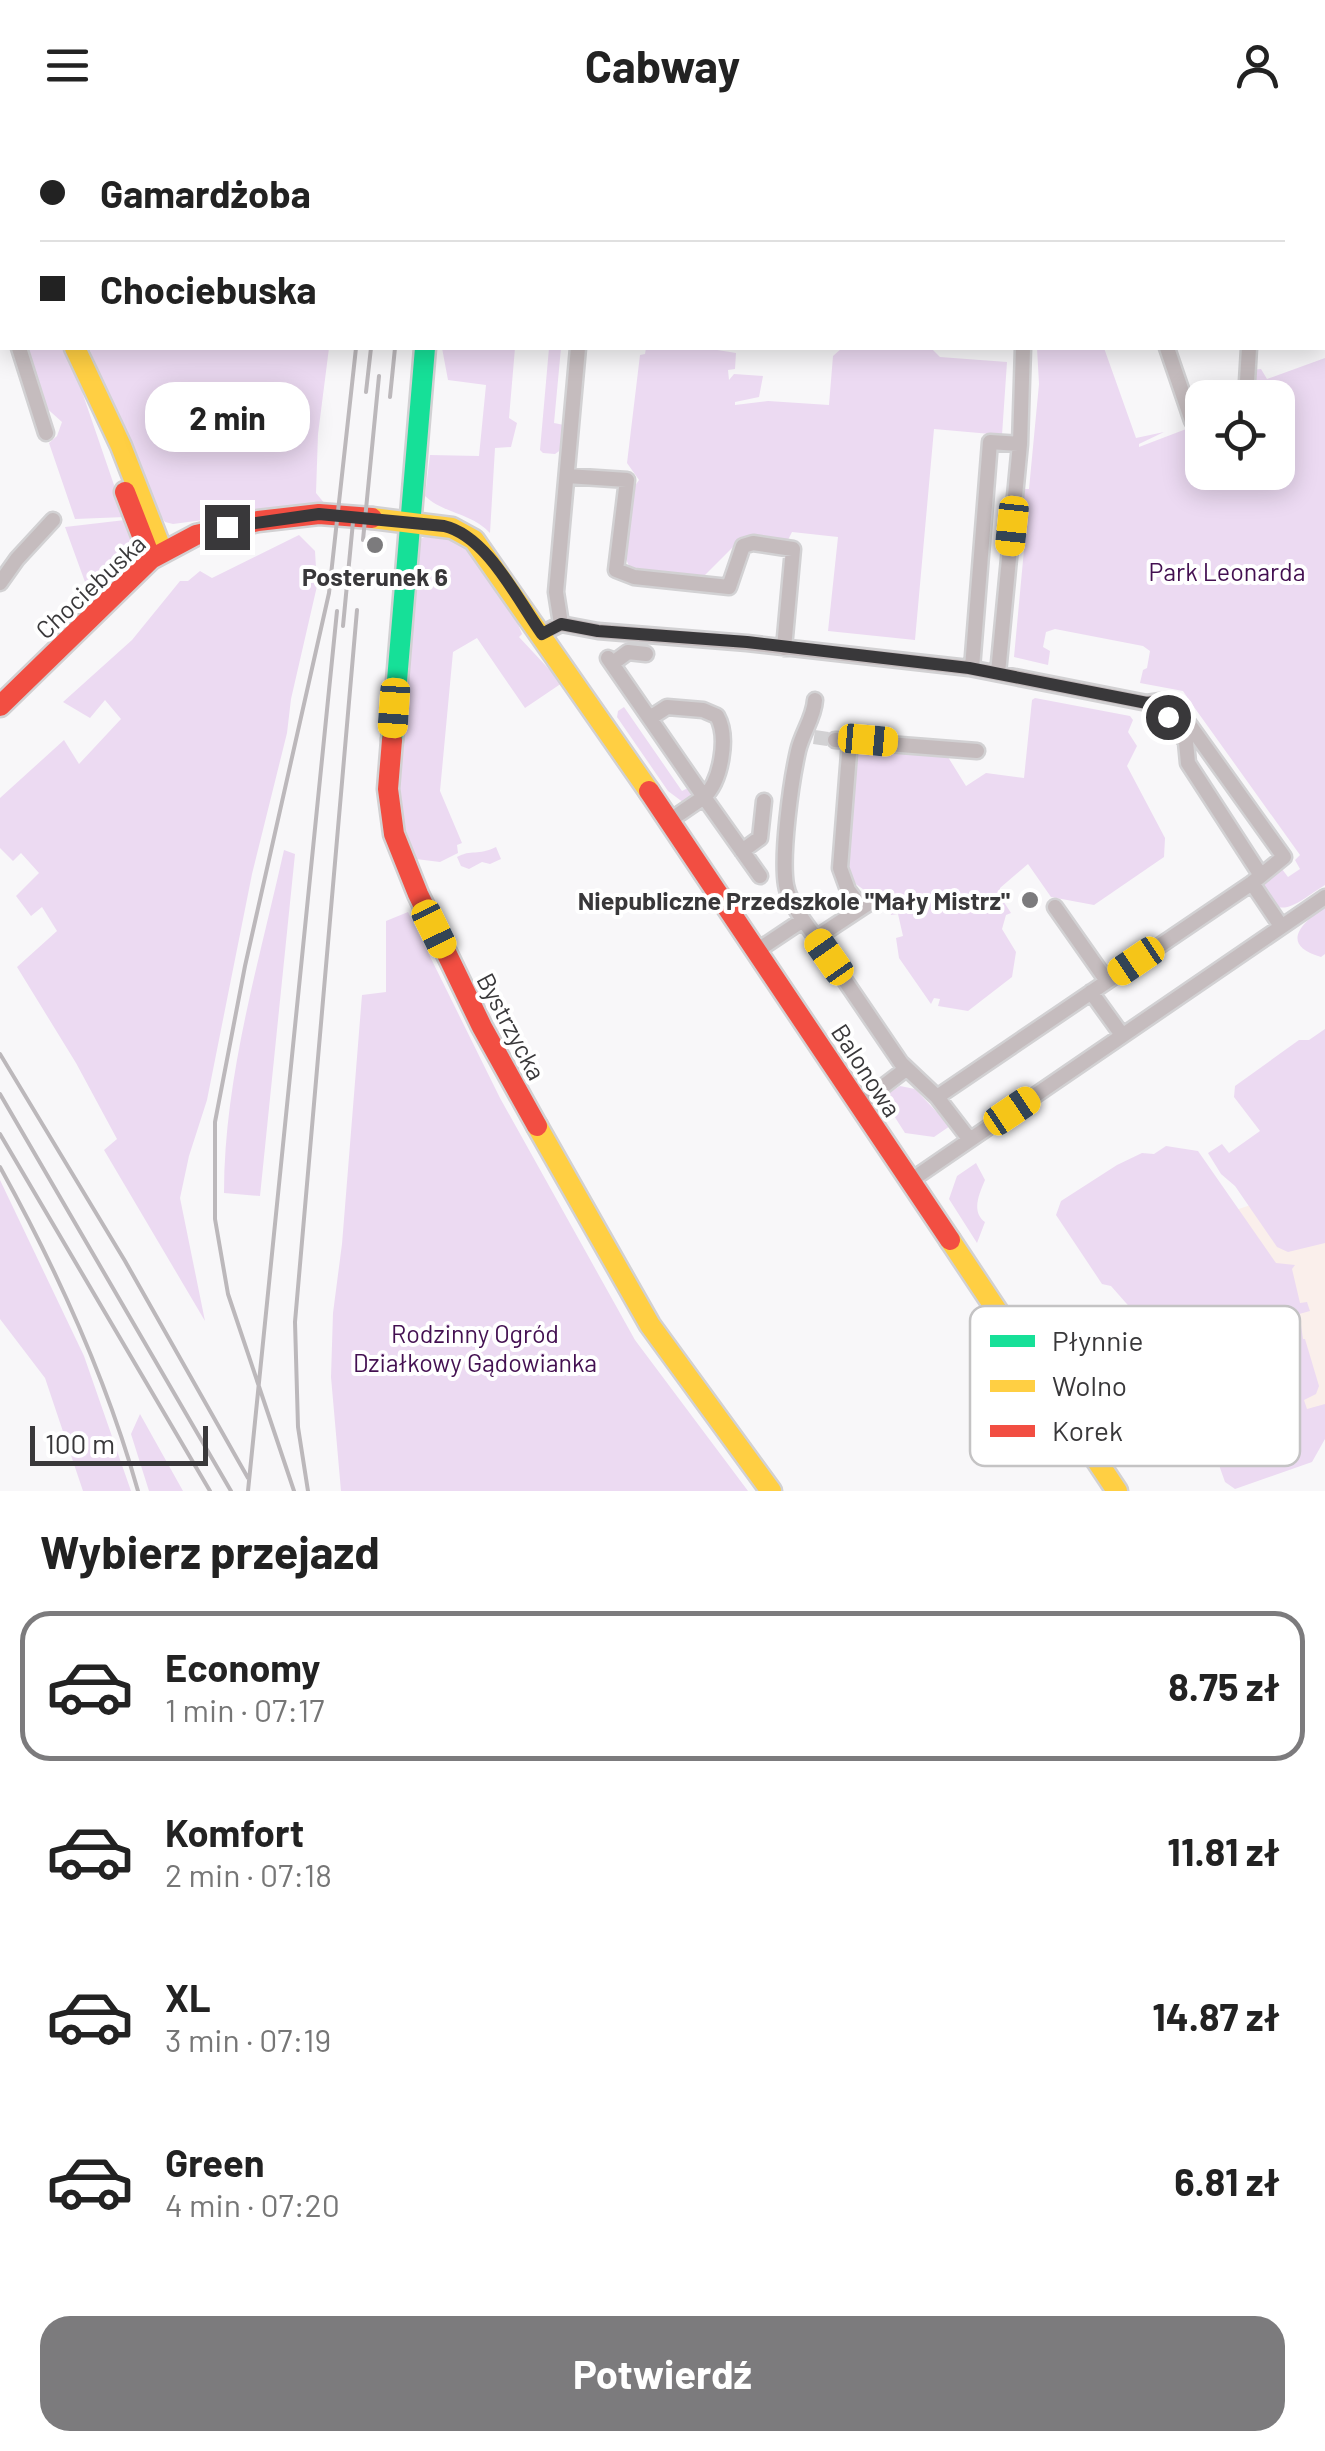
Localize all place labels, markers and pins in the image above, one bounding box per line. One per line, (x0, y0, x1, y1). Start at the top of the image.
marker: Posterunek 6 (364, 534, 386, 556)
place label: Posterunek 6 (302, 561, 448, 591)
place label: Niepubliczne Przedszkole "Mały Mistrz" (578, 885, 1010, 915)
marker: Niepubliczne Przedszkole "Mały Mistrz" (1019, 889, 1041, 911)

